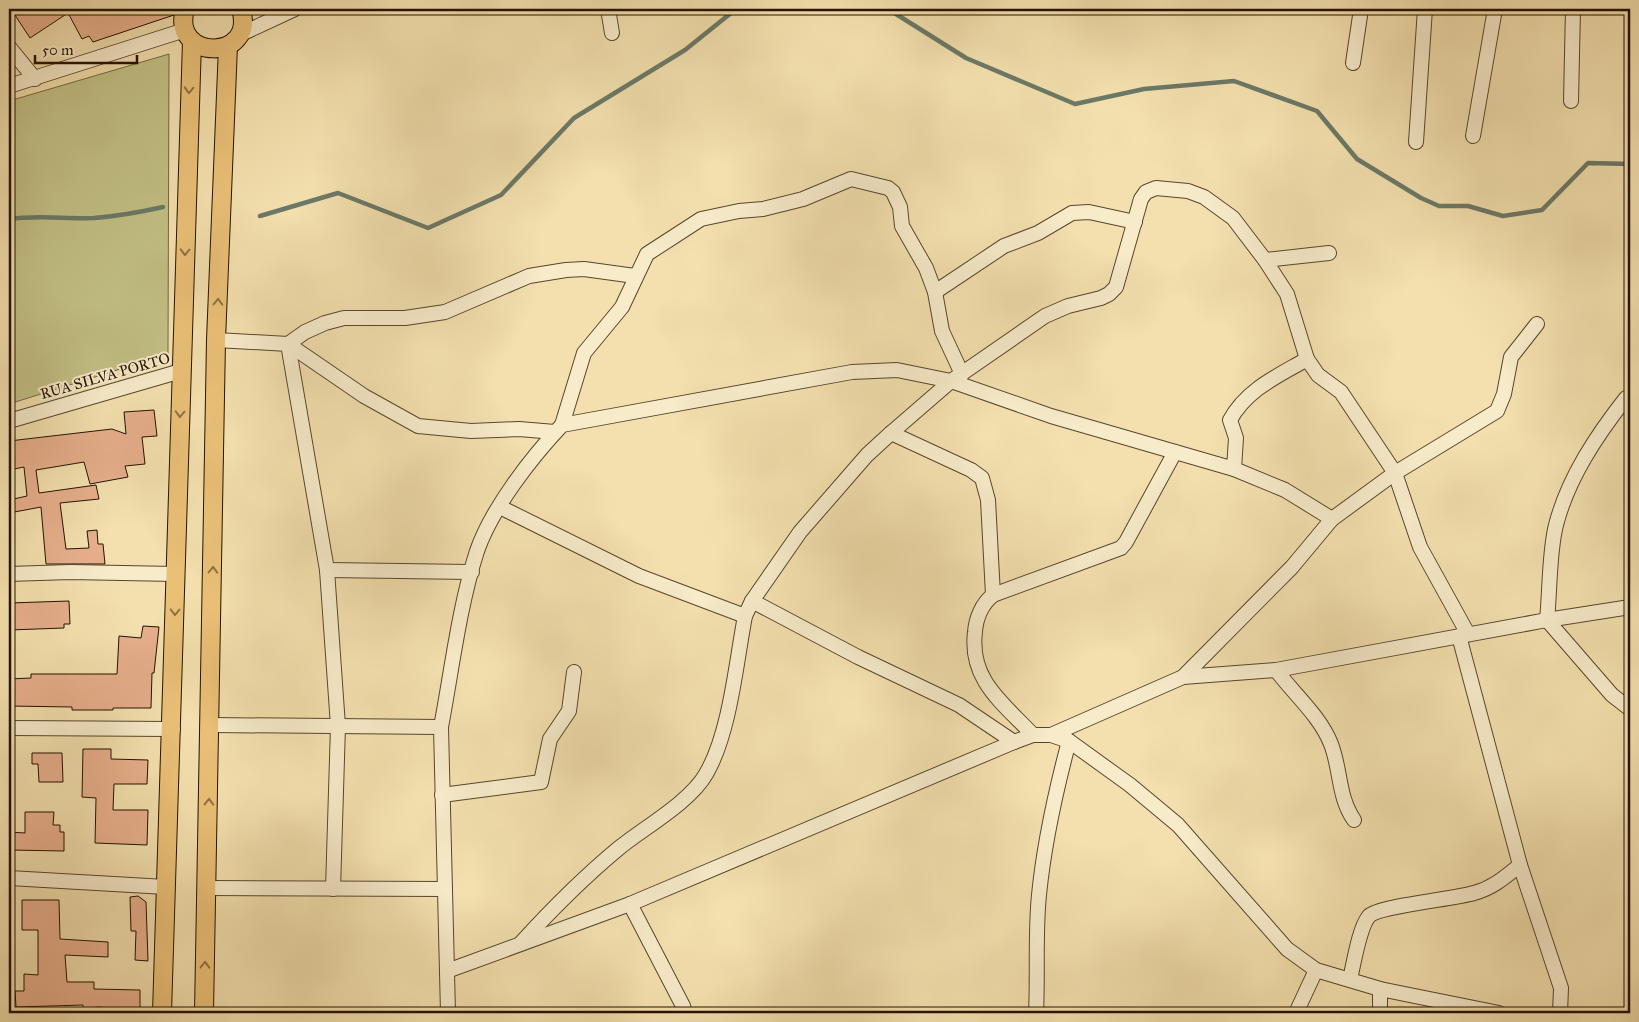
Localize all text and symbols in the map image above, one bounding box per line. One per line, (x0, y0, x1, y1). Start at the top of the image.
scale bar (35, 32, 138, 64)
text: 50 m (42, 41, 74, 59)
one-way arrow (184, 86, 195, 94)
one-way arrow (179, 248, 190, 256)
one-way arrow (212, 298, 223, 306)
street label: RUA SILVA PORTO (38, 349, 172, 403)
one-way arrow (175, 411, 185, 419)
one-way arrow (208, 565, 218, 573)
one-way arrow (170, 608, 180, 616)
one-way arrow (204, 798, 214, 806)
one-way arrow (200, 960, 211, 968)

